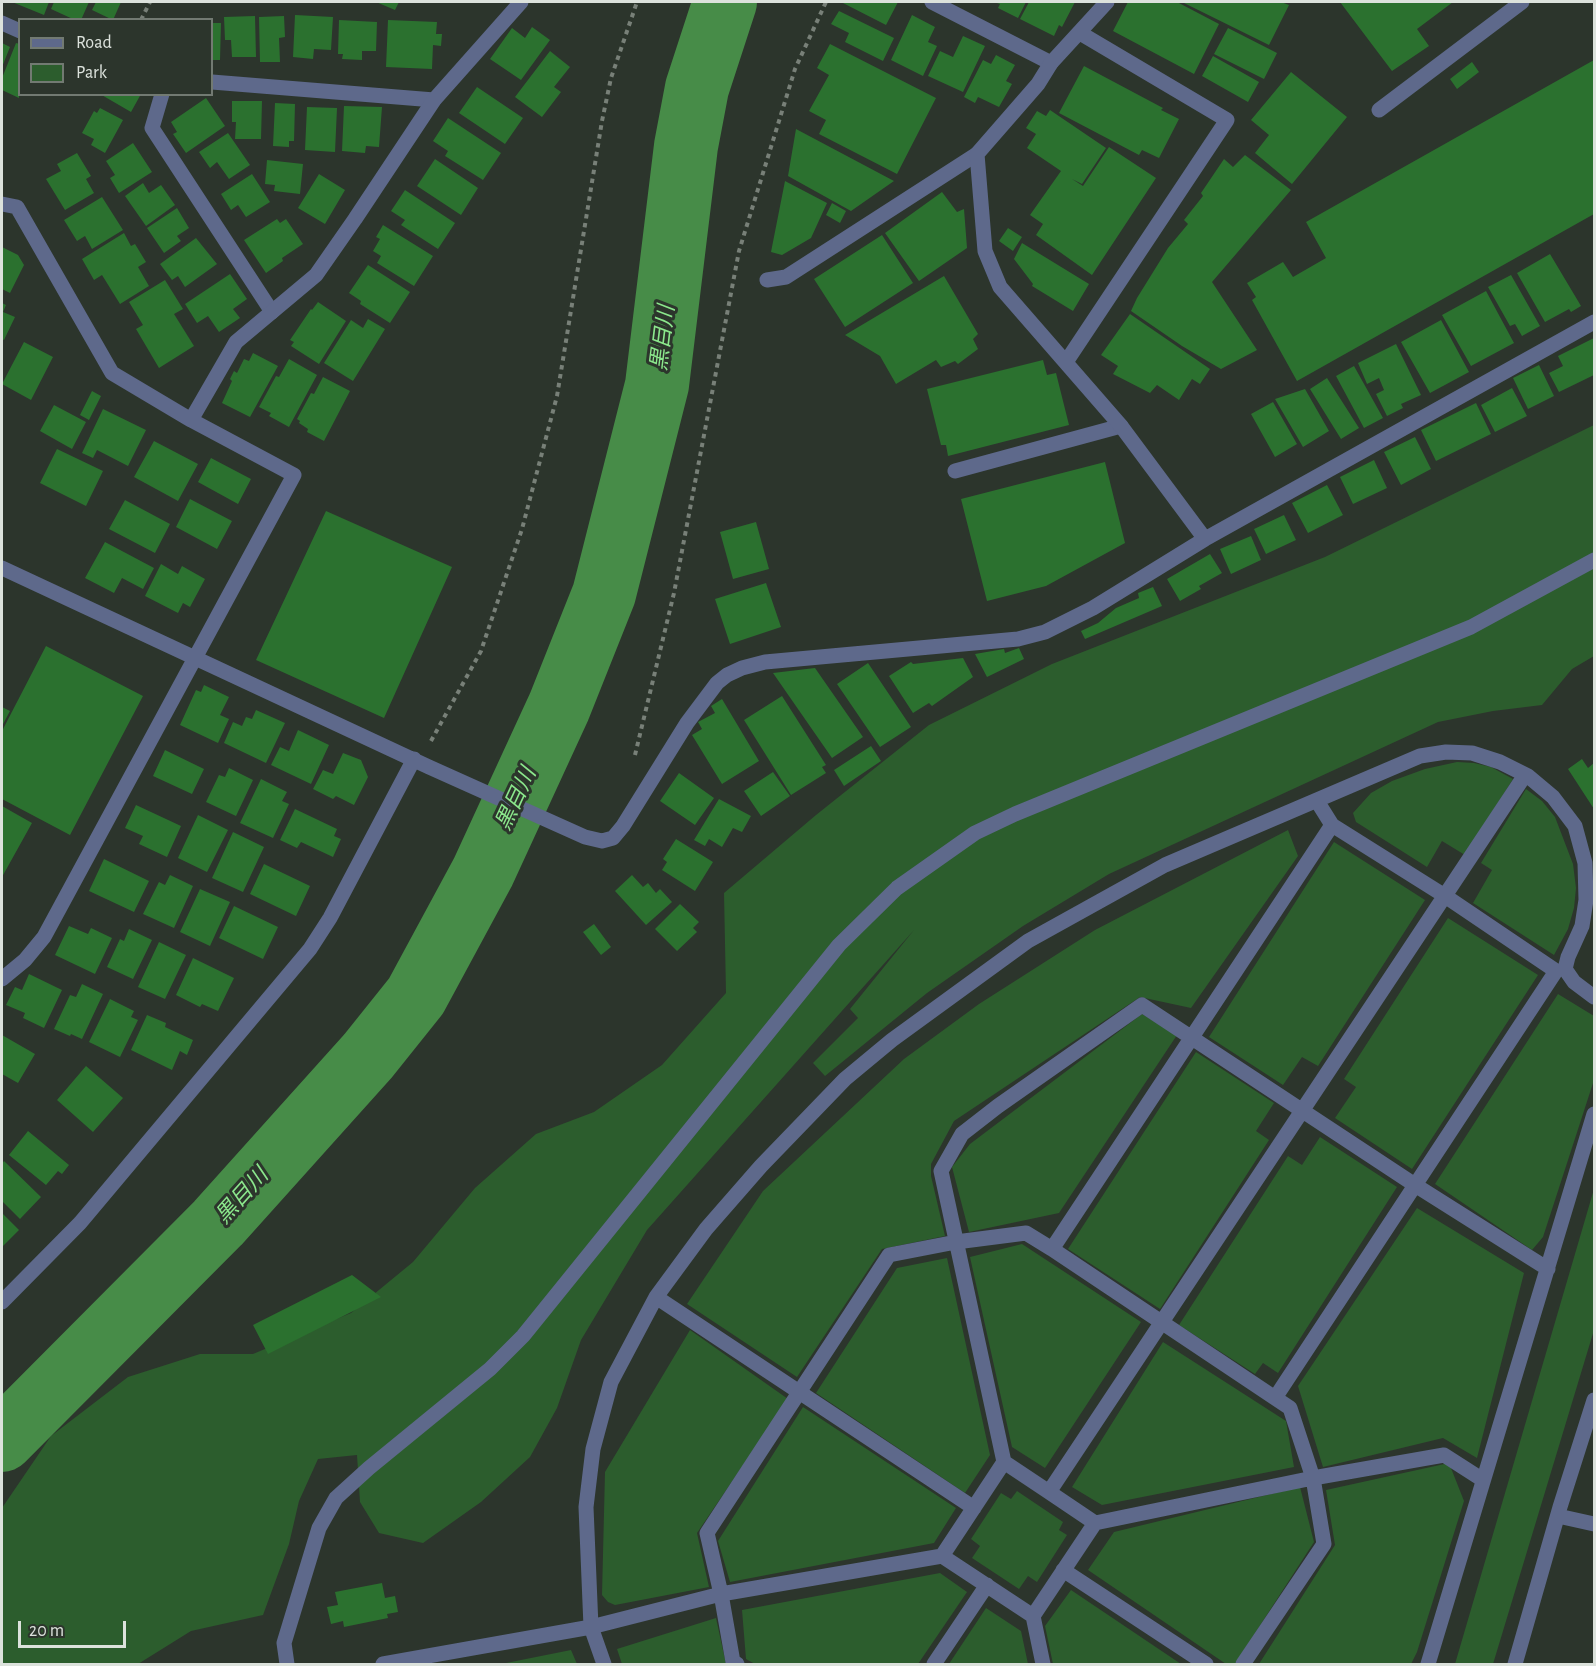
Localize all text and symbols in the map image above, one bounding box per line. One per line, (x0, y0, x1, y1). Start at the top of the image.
legend (18, 18, 213, 96)
text: Road (76, 34, 112, 52)
text: Park (76, 64, 107, 82)
water label: 黒目川 (646, 304, 680, 372)
water label: 黒目川 (490, 764, 542, 834)
water label: 黒目川 (210, 1163, 274, 1229)
scale bar (21, 1609, 129, 1647)
text: 20 m (29, 1622, 64, 1640)

